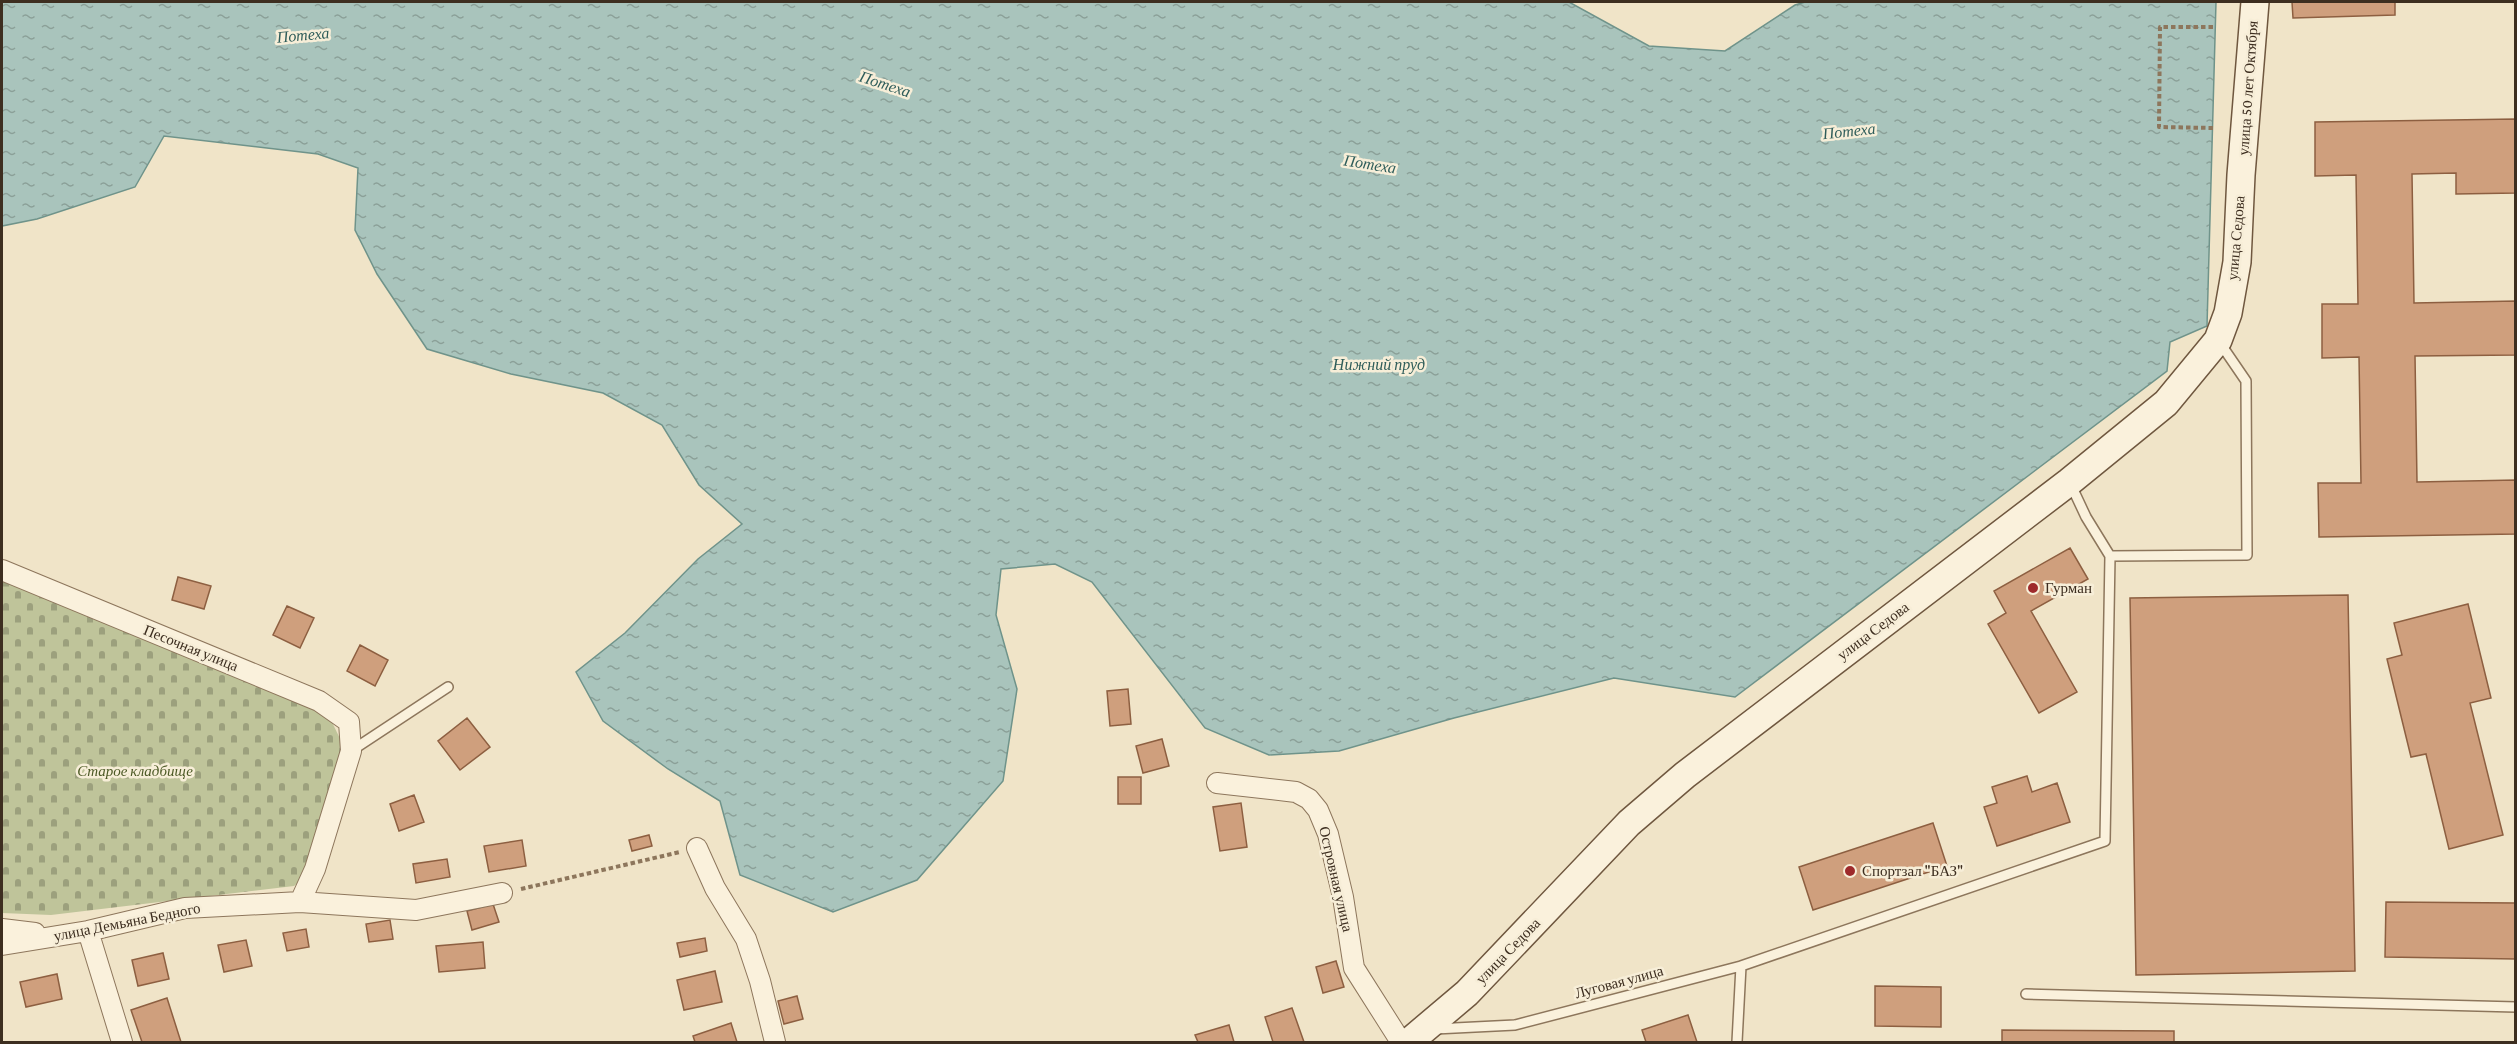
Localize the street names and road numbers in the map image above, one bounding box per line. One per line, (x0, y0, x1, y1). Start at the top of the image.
street label: улица 50 лет Октября (2235, 20, 2261, 156)
street label: улица Седова (2224, 195, 2248, 281)
street label: улица Седова (1834, 599, 1912, 663)
street label: Песочная улица (141, 622, 241, 674)
street label: Островная улица (1316, 825, 1356, 934)
street label: улица Демьяна Бедного (52, 900, 202, 944)
street label: улица Седова (1473, 915, 1544, 987)
street label: Луговая улица (1573, 962, 1665, 1001)

